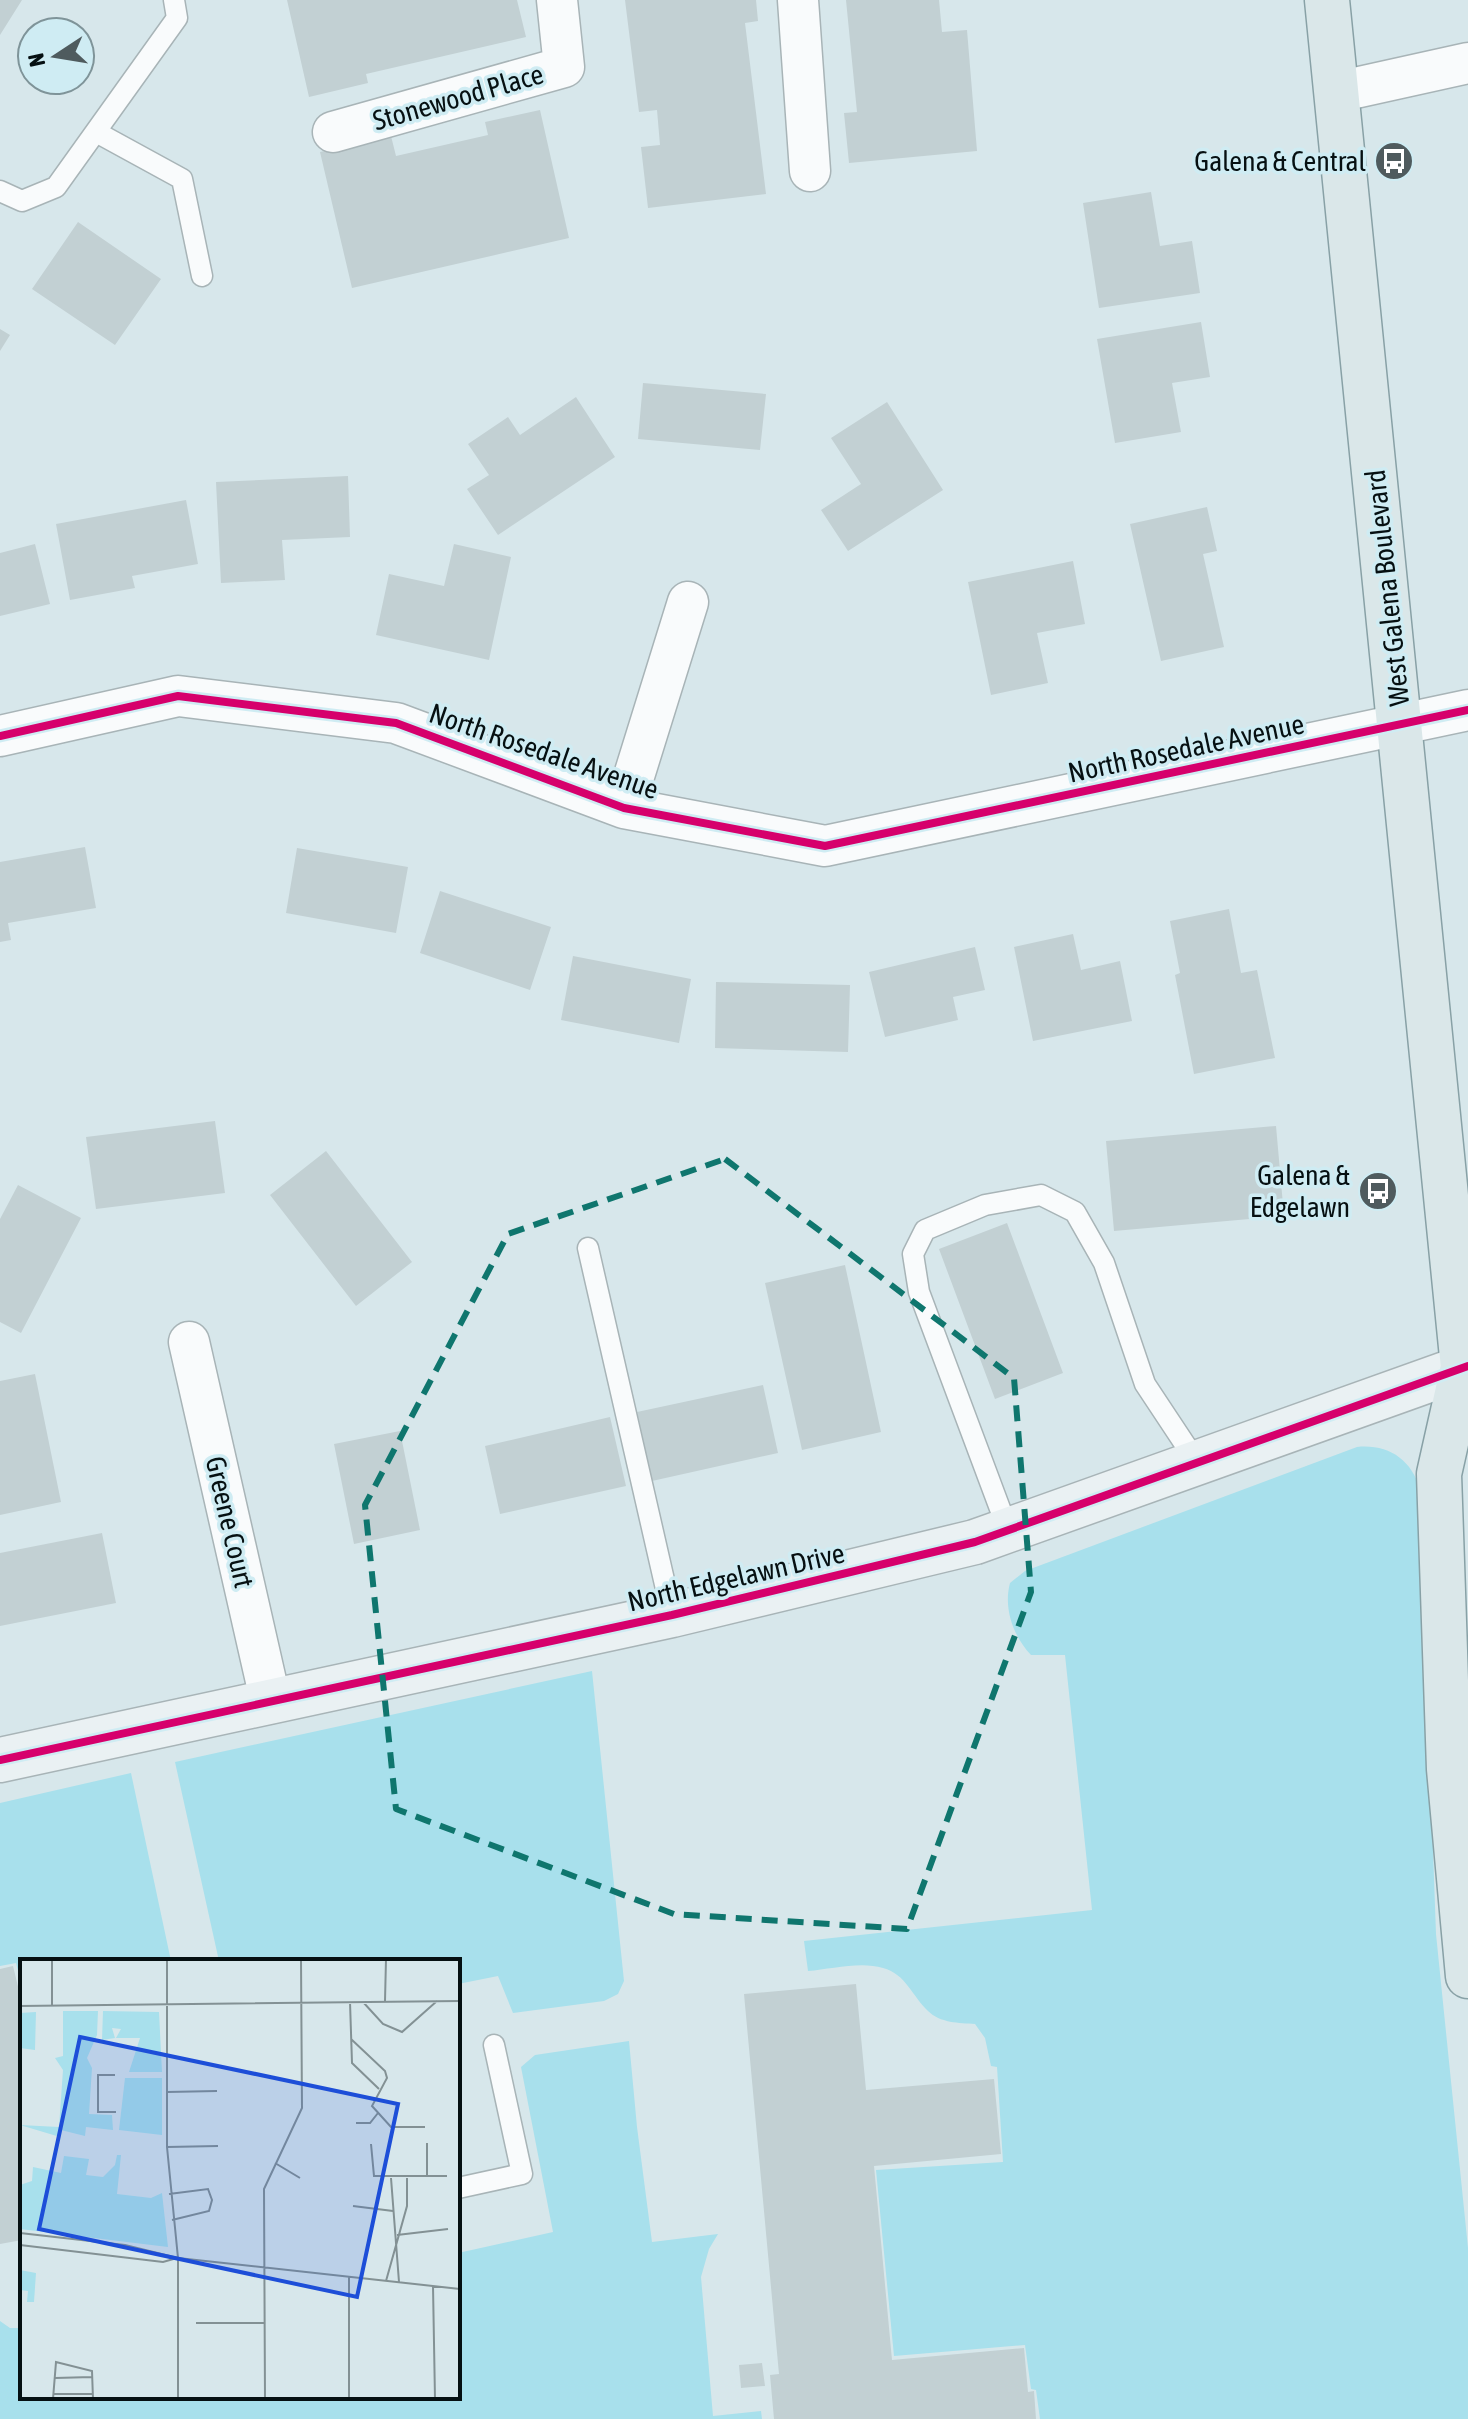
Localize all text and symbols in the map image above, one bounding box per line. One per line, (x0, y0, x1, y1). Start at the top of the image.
north arrow (16, 16, 96, 96)
text: N (22, 51, 51, 69)
street label: Stonewood Place (369, 57, 547, 137)
bus stop icon: Galena & Central (1373, 140, 1415, 182)
place label: Galena & Central (1194, 145, 1367, 177)
street label: West Galena Boulevard (1359, 468, 1415, 708)
street label: North Rosedale Avenue (425, 697, 663, 805)
street label: North Rosedale Avenue (1065, 707, 1307, 789)
place label: Galena & Edgelawn (1250, 1159, 1350, 1223)
bus stop icon: Galena & Edgelawn (1357, 1170, 1399, 1212)
street label: Greene Court (199, 1453, 261, 1591)
street label: North Edgelawn Drive (625, 1537, 847, 1617)
inset map (20, 1959, 460, 2399)

